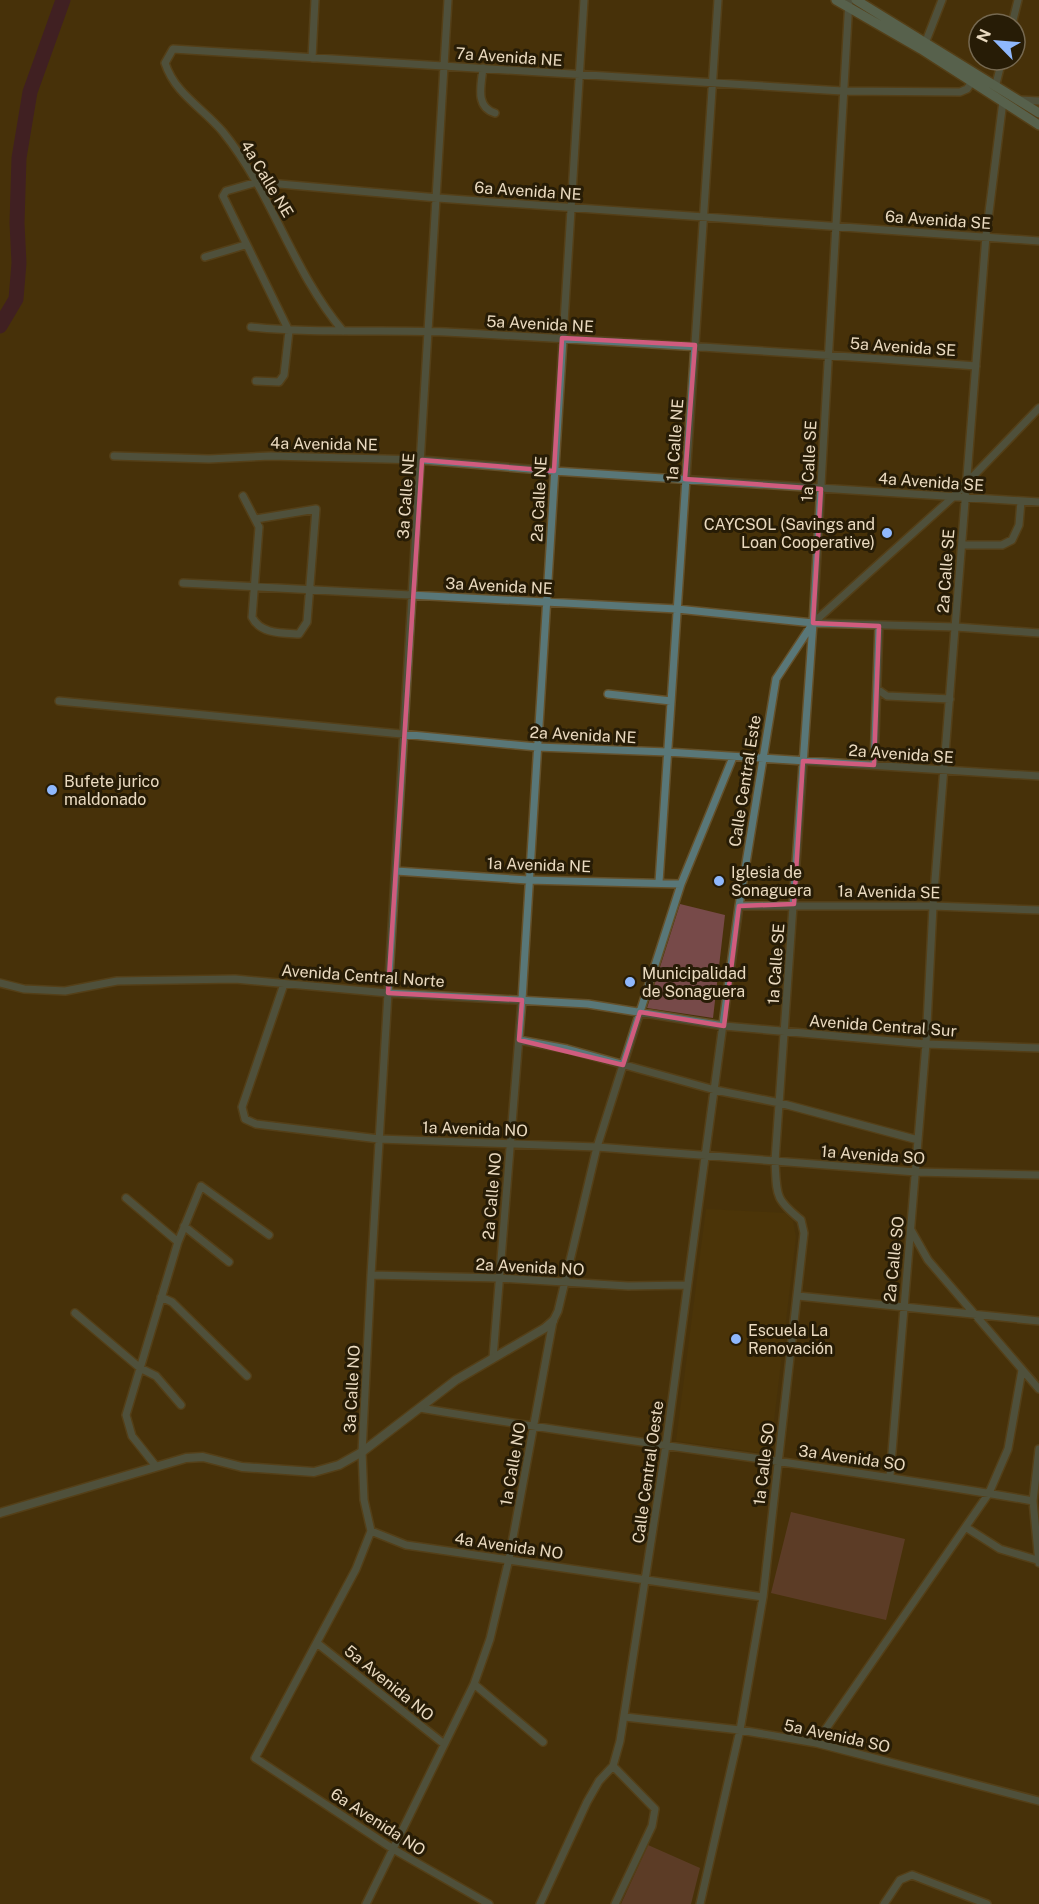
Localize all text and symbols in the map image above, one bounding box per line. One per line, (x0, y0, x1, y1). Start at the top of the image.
north arrow (967, 12, 1027, 72)
text: N (973, 26, 995, 46)
street label: 7a Avenida NE (455, 44, 563, 70)
street label: 4a Calle NE (237, 137, 297, 221)
street label: 6a Avenida NE (474, 178, 582, 204)
street label: 6a Avenida SE (884, 207, 992, 233)
street label: 5a Avenida NE (486, 312, 594, 336)
street label: 5a Avenida SE (849, 334, 957, 360)
street label: 1a Calle NE (663, 398, 687, 482)
street label: 1a Calle SE (797, 420, 821, 502)
street label: 4a Avenida NE (270, 434, 378, 454)
street label: 3a Calle NE (394, 452, 418, 540)
street label: 2a Calle NE (527, 456, 551, 542)
street label: 4a Avenida SE (877, 469, 985, 495)
place label: CAYCSOL (Savings and Loan Cooperative) (704, 515, 875, 552)
marker: CAYCSOL (Savings and Loan Cooperative) (880, 526, 894, 540)
street label: 2a Calle SE (934, 528, 958, 614)
street label: 3a Avenida NE (445, 574, 553, 598)
street label: Calle Central Este (725, 714, 765, 848)
street label: 2a Avenida NE (529, 723, 637, 747)
street label: 2a Avenida SE (848, 741, 954, 767)
place label: Bufete jurico maldonado (64, 772, 159, 809)
marker: Bufete jurico maldonado (45, 783, 59, 797)
street label: 1a Avenida NE (487, 854, 591, 876)
place label: Iglesia de Sonaguera (731, 863, 812, 900)
marker: Iglesia de Sonaguera (712, 874, 726, 888)
street label: 1a Avenida SE (837, 882, 941, 902)
street label: 1a Calle SE (764, 923, 788, 1005)
street label: Avenida Central Norte (281, 961, 445, 991)
place label: Municipalidad de Sonaguera (642, 964, 746, 1001)
marker: Municipalidad de Sonaguera (623, 975, 637, 989)
street label: Avenida Central Sur (809, 1011, 957, 1041)
street label: 1a Avenida NO (422, 1118, 528, 1140)
street label: 1a Avenida SO (820, 1142, 926, 1168)
street label: 2a Calle NO (479, 1151, 505, 1241)
street label: 2a Calle SO (880, 1215, 908, 1303)
street label: 2a Avenida NO (475, 1255, 585, 1279)
place label: Escuela La Renovación (748, 1321, 833, 1358)
marker: Escuela La Renovación (729, 1332, 743, 1346)
street label: 3a Calle NO (340, 1344, 364, 1434)
street label: Calle Central Oeste (629, 1399, 667, 1545)
street label: 1a Calle NO (496, 1421, 530, 1507)
street label: 1a Calle SO (750, 1422, 778, 1506)
street label: 3a Avenida SO (797, 1441, 907, 1475)
street label: 4a Avenida NO (453, 1529, 565, 1563)
street label: 5a Avenida NO (340, 1641, 438, 1725)
street label: 5a Avenida SO (782, 1715, 892, 1757)
street label: 6a Avenida NO (327, 1784, 429, 1860)

